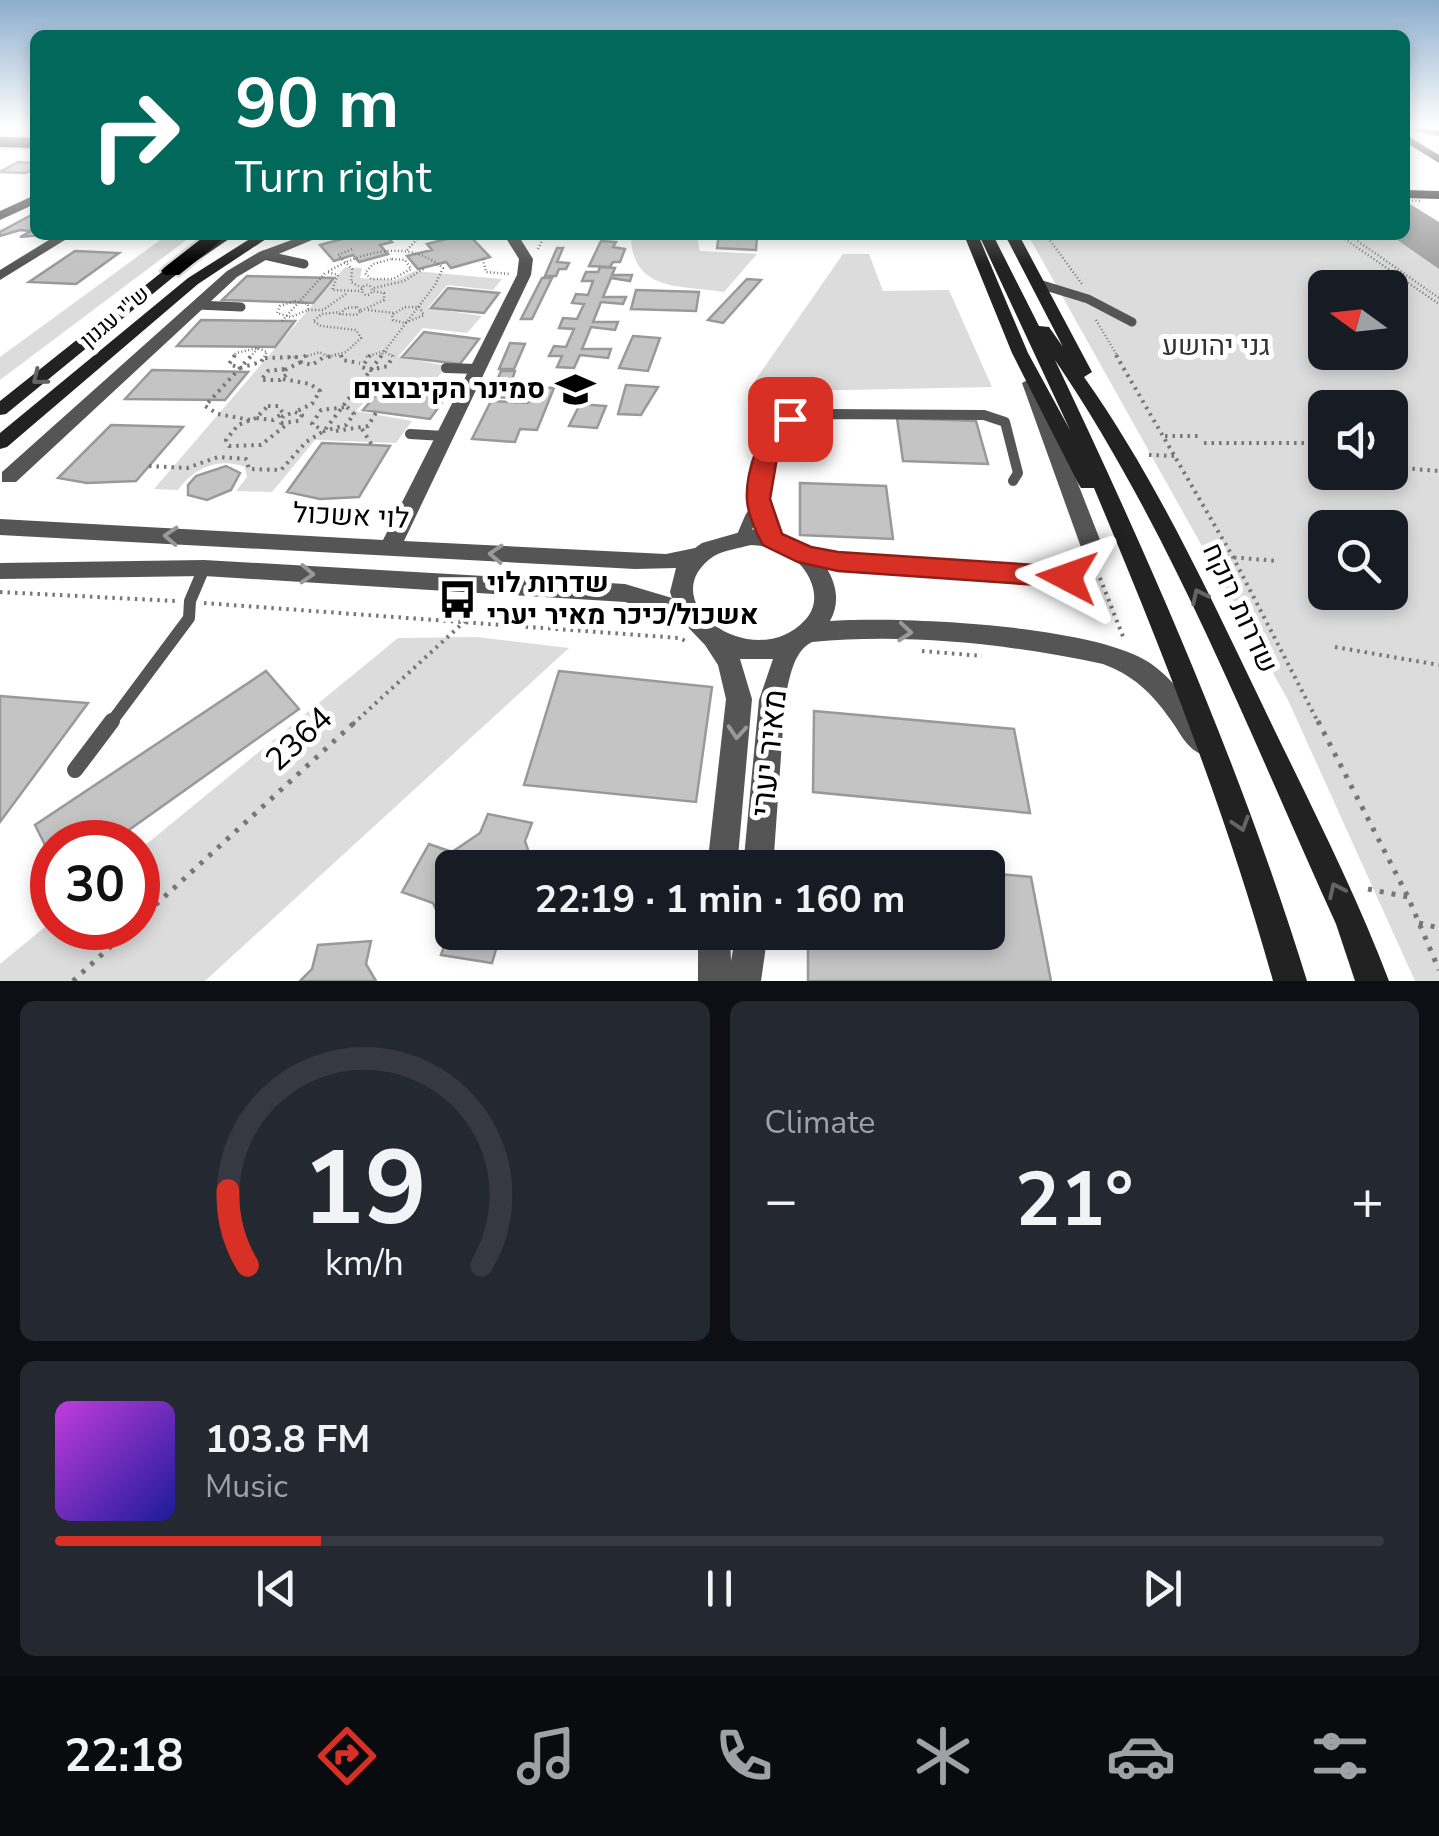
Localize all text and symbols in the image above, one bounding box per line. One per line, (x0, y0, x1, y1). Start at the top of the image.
text: 90 m (235, 56, 399, 152)
icon: right (70, 70, 200, 200)
text: Turn right (235, 147, 432, 208)
north arrow (1308, 270, 1408, 370)
map controls (1308, 270, 1408, 610)
street label: ש''י עגנון (74, 279, 156, 355)
park label: גני יהושע (1162, 327, 1270, 365)
one-way arrow (33, 366, 51, 384)
school or university icon: סמינר הקיבוצים (554, 368, 596, 410)
place label: סמינר הקיבוצים (353, 370, 545, 408)
pin (748, 377, 833, 462)
button: sound (1308, 390, 1408, 490)
icon: arrive (763, 392, 818, 447)
street label: לוי אשכול (292, 494, 410, 538)
button: search (1308, 510, 1408, 610)
position arrow (1015, 525, 1119, 629)
one-way arrow (163, 526, 179, 547)
street label: שדרות רוקח (1193, 537, 1287, 679)
one-way arrow (487, 544, 503, 565)
one-way arrow (300, 563, 316, 584)
place label: שדרות לוי אשכול/כיכר מאיר יערי (487, 564, 759, 634)
bus stop icon: שדרות לוי אשכול/כיכר מאיר יערי (436, 578, 478, 620)
one-way arrow (1191, 588, 1211, 606)
one-way arrow (898, 621, 914, 643)
street label: מאיר יערי (741, 687, 797, 819)
street label: 2364 (256, 697, 342, 781)
one-way arrow (726, 724, 748, 740)
one-way arrow (1229, 815, 1249, 832)
speed limit sign: 30 (30, 820, 160, 950)
text: 22:19 · 1 min · 160 m (535, 874, 905, 925)
one-way arrow (1329, 882, 1349, 900)
text: Climate (765, 1101, 875, 1144)
text: 19 (302, 1118, 427, 1260)
text: 21° (1015, 1149, 1133, 1251)
text: − (765, 1163, 798, 1238)
text: + (1351, 1163, 1384, 1238)
text: km/h (325, 1239, 404, 1288)
text: 103.8 FM (205, 1414, 370, 1465)
text: Music (205, 1465, 288, 1508)
icon: previous (249, 1561, 304, 1616)
icon: pause (692, 1561, 747, 1616)
icon: next (1135, 1561, 1190, 1616)
icon: directions (312, 1721, 382, 1791)
icon: music (511, 1721, 581, 1791)
icon: phone (709, 1721, 779, 1791)
icon: climate (908, 1721, 978, 1791)
icon: car (1106, 1721, 1176, 1791)
icon: filters (1305, 1721, 1375, 1791)
text: 22:18 (64, 1726, 183, 1787)

